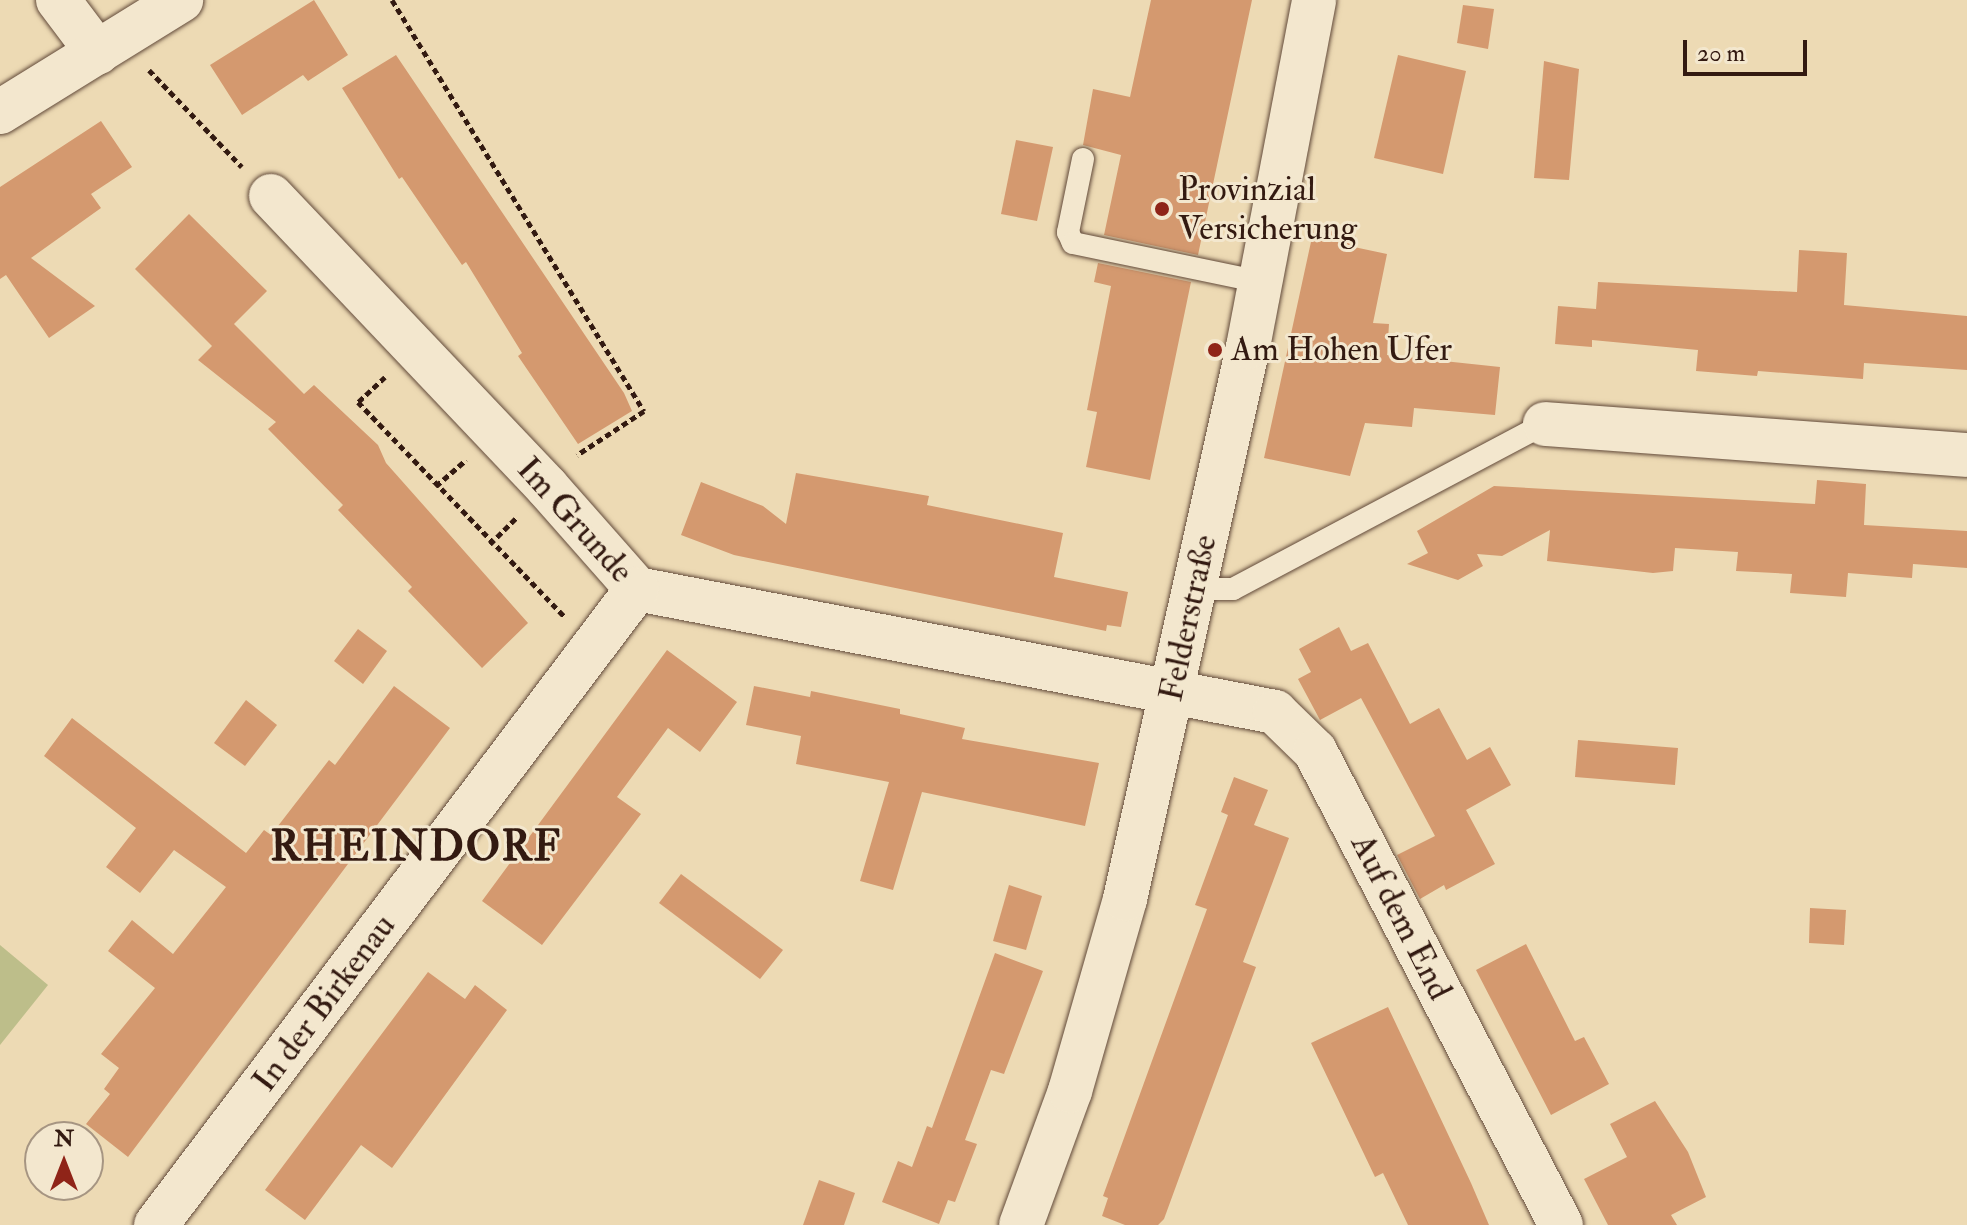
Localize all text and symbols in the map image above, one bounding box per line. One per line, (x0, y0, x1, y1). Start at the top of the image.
scale bar (1687, 24, 1811, 74)
text: 20 m (1697, 38, 1745, 69)
place label: Provinzial Versicherung (1178, 169, 1357, 248)
marker: Provinzial Versicherung (1153, 200, 1171, 218)
place label: Am Hohen Ufer (1231, 330, 1452, 370)
marker: Am Hohen Ufer (1206, 341, 1224, 359)
street label: Im Grunde (508, 449, 642, 591)
street label: Felderstraße (1151, 531, 1225, 705)
district label: RHEINDORF (270, 822, 562, 872)
street label: Auf dem End (1342, 827, 1460, 1007)
street label: In der Birkenau (244, 906, 404, 1100)
north arrow (24, 1121, 104, 1201)
text: N (54, 1125, 74, 1153)

